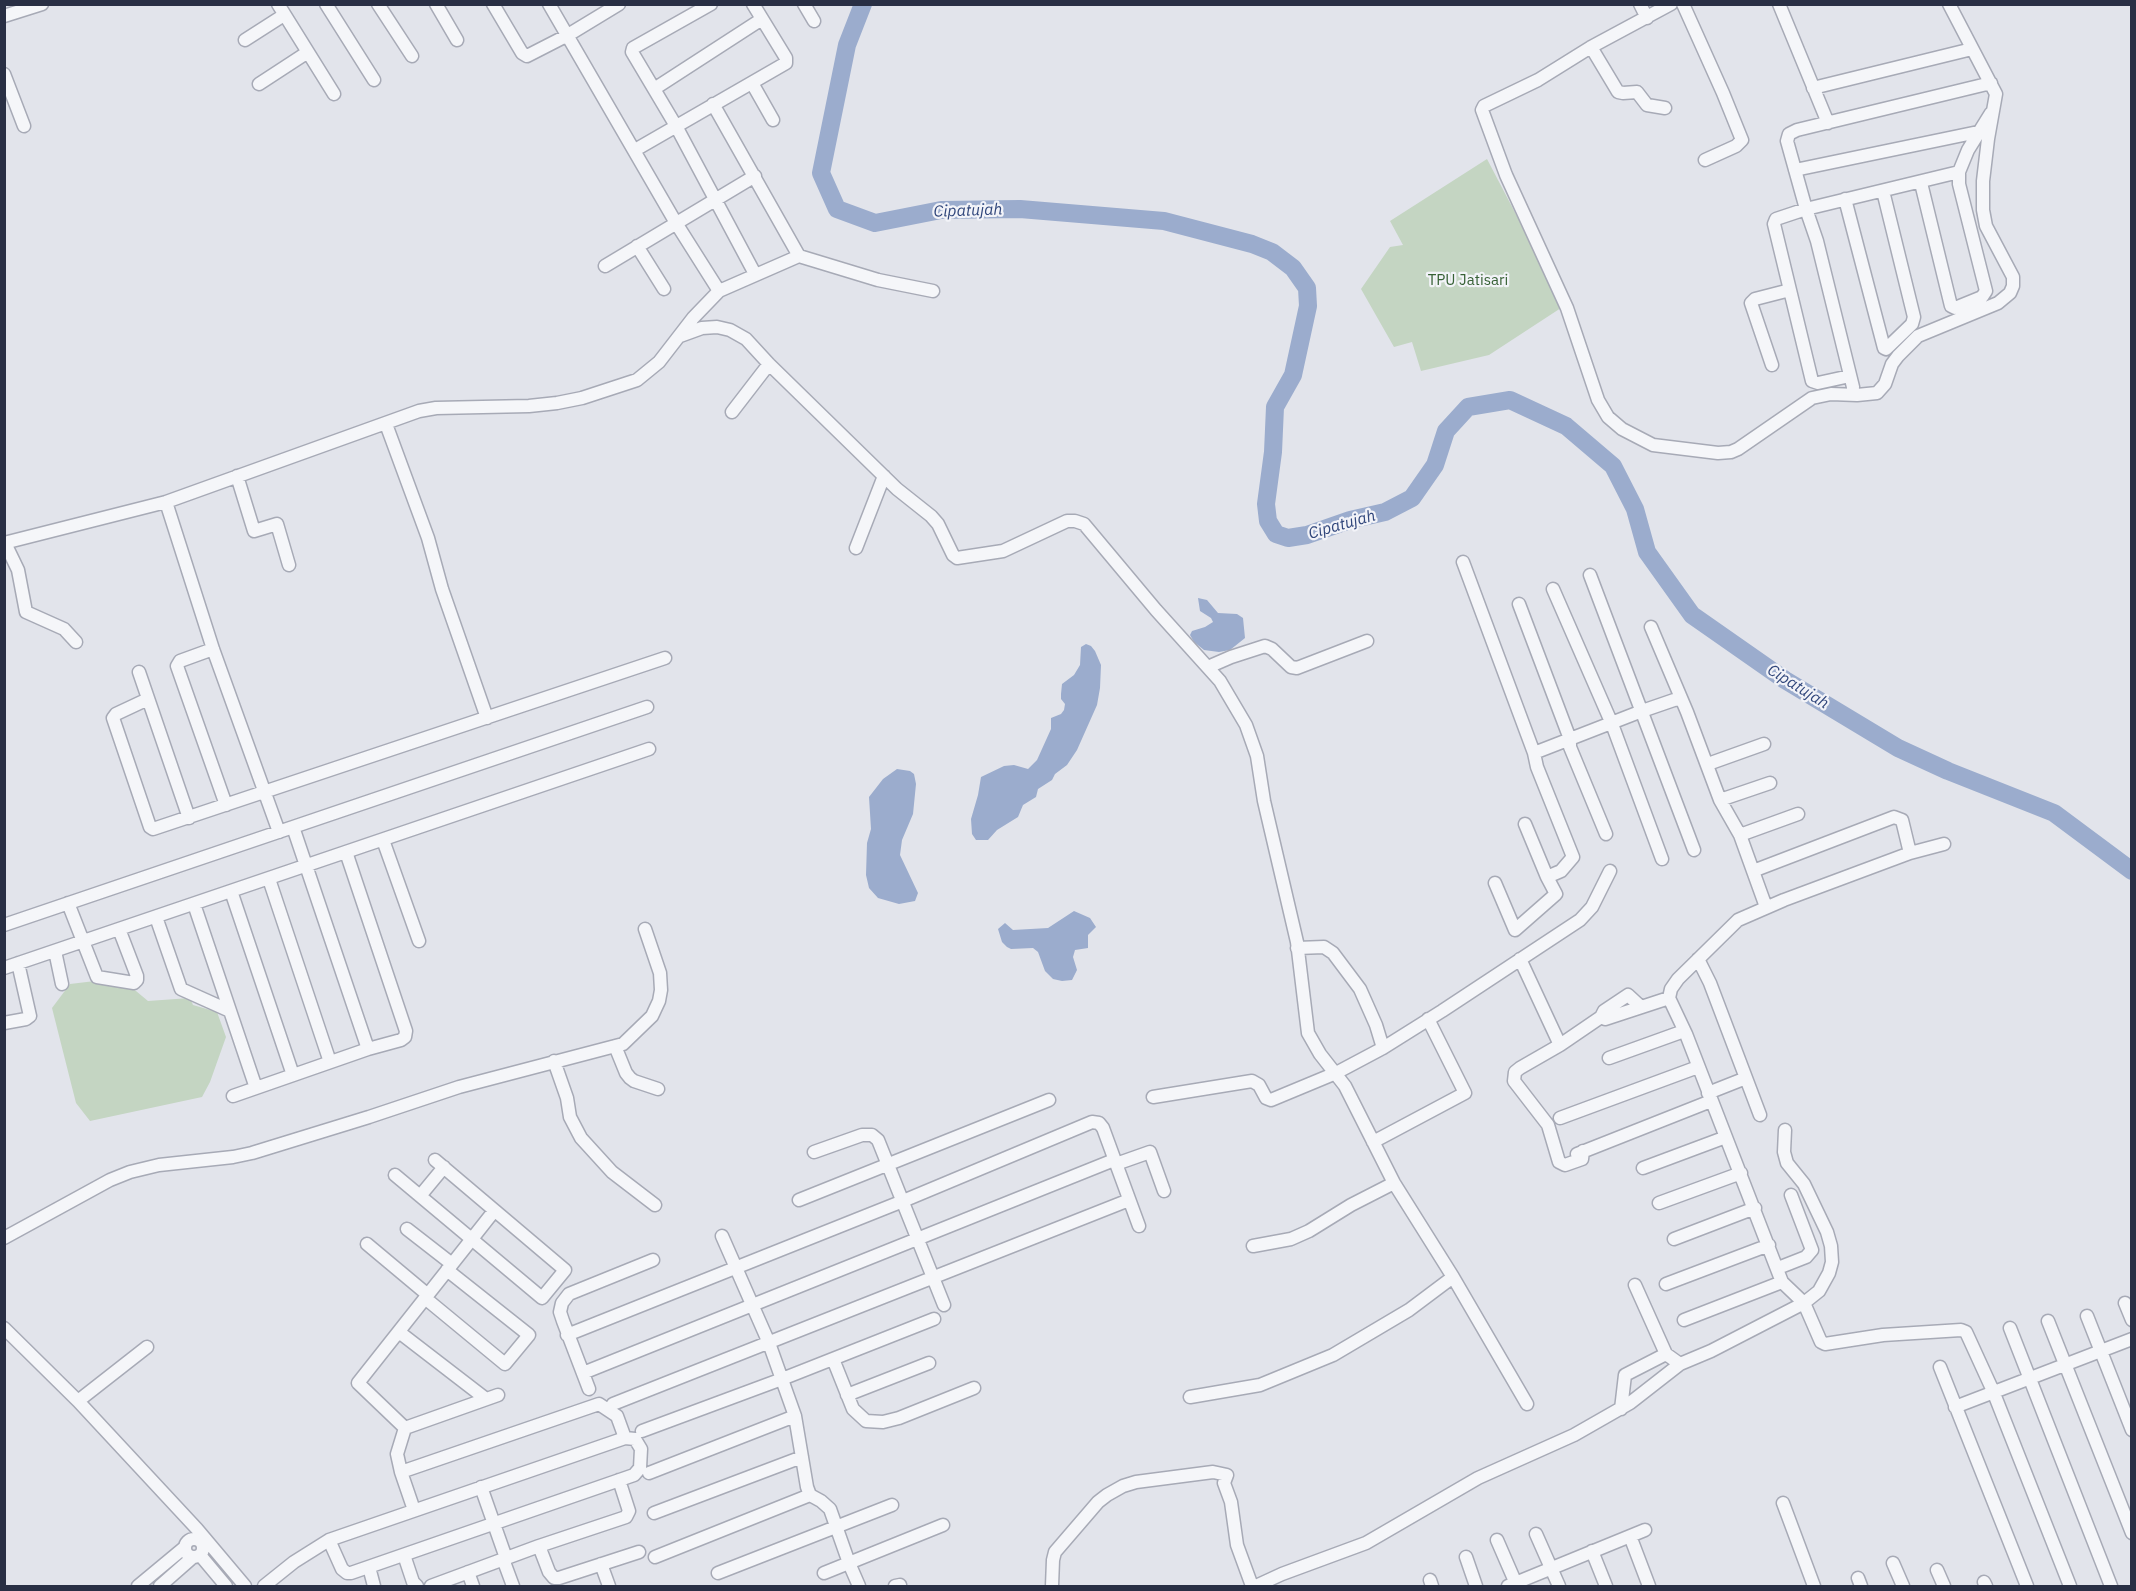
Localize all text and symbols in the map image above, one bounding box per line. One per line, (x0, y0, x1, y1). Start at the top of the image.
water label: Cipatujah (933, 200, 1003, 222)
park label: TPU Jatisari (1428, 272, 1508, 290)
water label: Cipatujah (1306, 506, 1378, 544)
water label: Cipatujah (1764, 661, 1832, 713)

